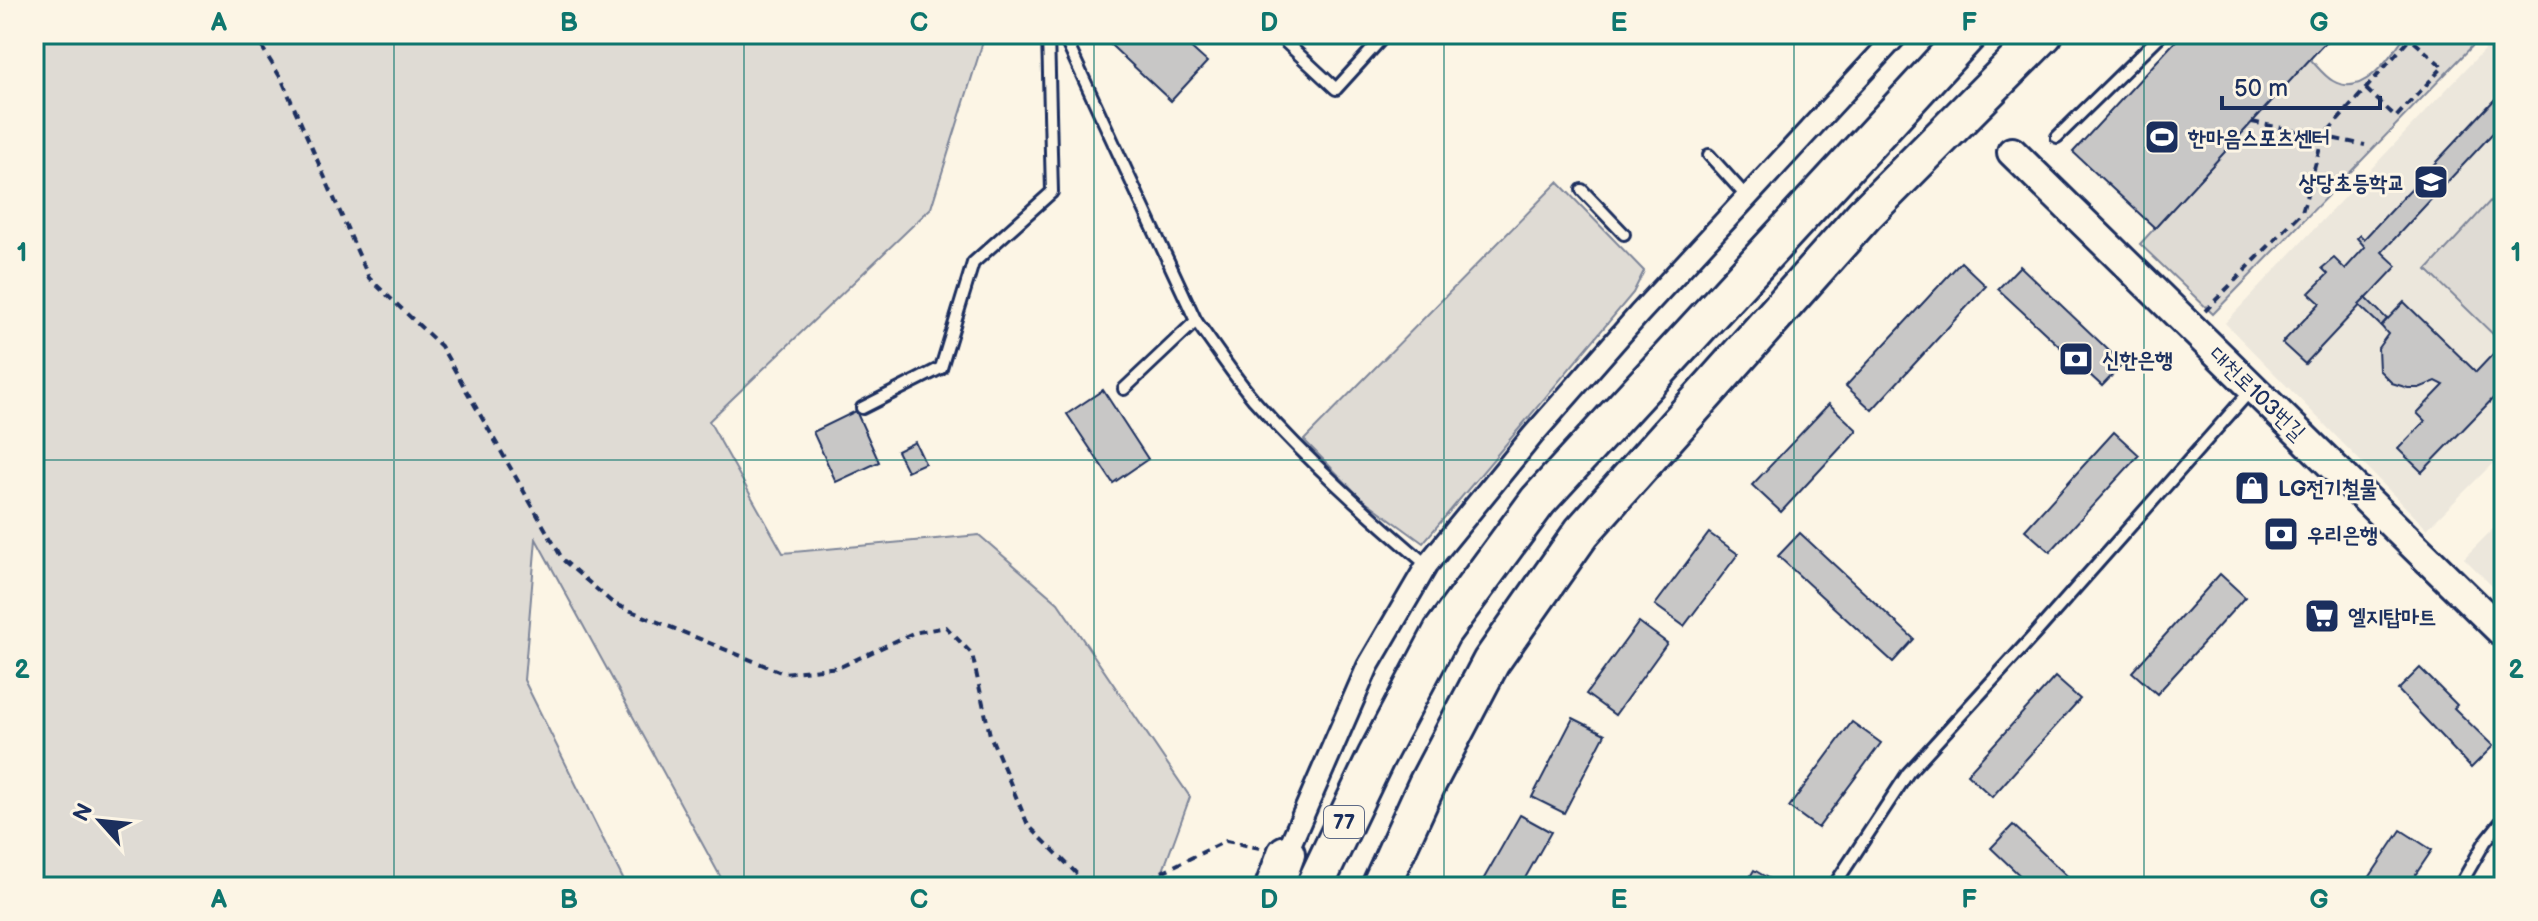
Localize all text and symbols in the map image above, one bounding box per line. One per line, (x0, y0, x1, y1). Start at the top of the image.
text: A (210, 8, 227, 39)
text: B (560, 8, 578, 39)
text: C (910, 8, 928, 39)
text: D (1260, 8, 1278, 39)
text: E (1611, 8, 1628, 39)
text: F (1961, 8, 1977, 39)
text: G (2309, 8, 2329, 39)
scale bar (2222, 60, 2380, 110)
text: 50 m (2234, 74, 2288, 103)
sports icon: 한마음스포츠센터 (2143, 118, 2181, 156)
place label: 한마음스포츠센터 (2187, 125, 2330, 152)
school or university icon: 상당초등학교 (2412, 163, 2450, 201)
place label: 상당초등학교 (2298, 170, 2405, 197)
text: 1 (17, 238, 27, 269)
text: 1 (2511, 238, 2521, 269)
bank icon: 신한은행 (2057, 340, 2095, 378)
street label: 대천로103번길 (2203, 341, 2311, 447)
place label: 신한은행 (2102, 347, 2173, 374)
shop icon: LG전기철물 (2233, 469, 2271, 507)
place label: LG전기철물 (2278, 476, 2377, 503)
bank icon: 우리은행 (2262, 515, 2300, 553)
place label: 우리은행 (2307, 522, 2378, 549)
supermarket icon: 엘지탑마트 (2303, 597, 2341, 635)
place label: 엘지탑마트 (2348, 604, 2437, 631)
text: 2 (14, 655, 30, 686)
text: 2 (2508, 655, 2524, 686)
north arrow (60, 781, 140, 861)
text: N (68, 799, 99, 826)
road number: 77 (1324, 806, 1364, 838)
text: A (210, 885, 227, 916)
text: B (560, 885, 578, 916)
text: C (910, 885, 928, 916)
text: D (1260, 885, 1278, 916)
text: E (1611, 885, 1628, 916)
text: F (1961, 885, 1977, 916)
text: G (2309, 885, 2329, 916)

